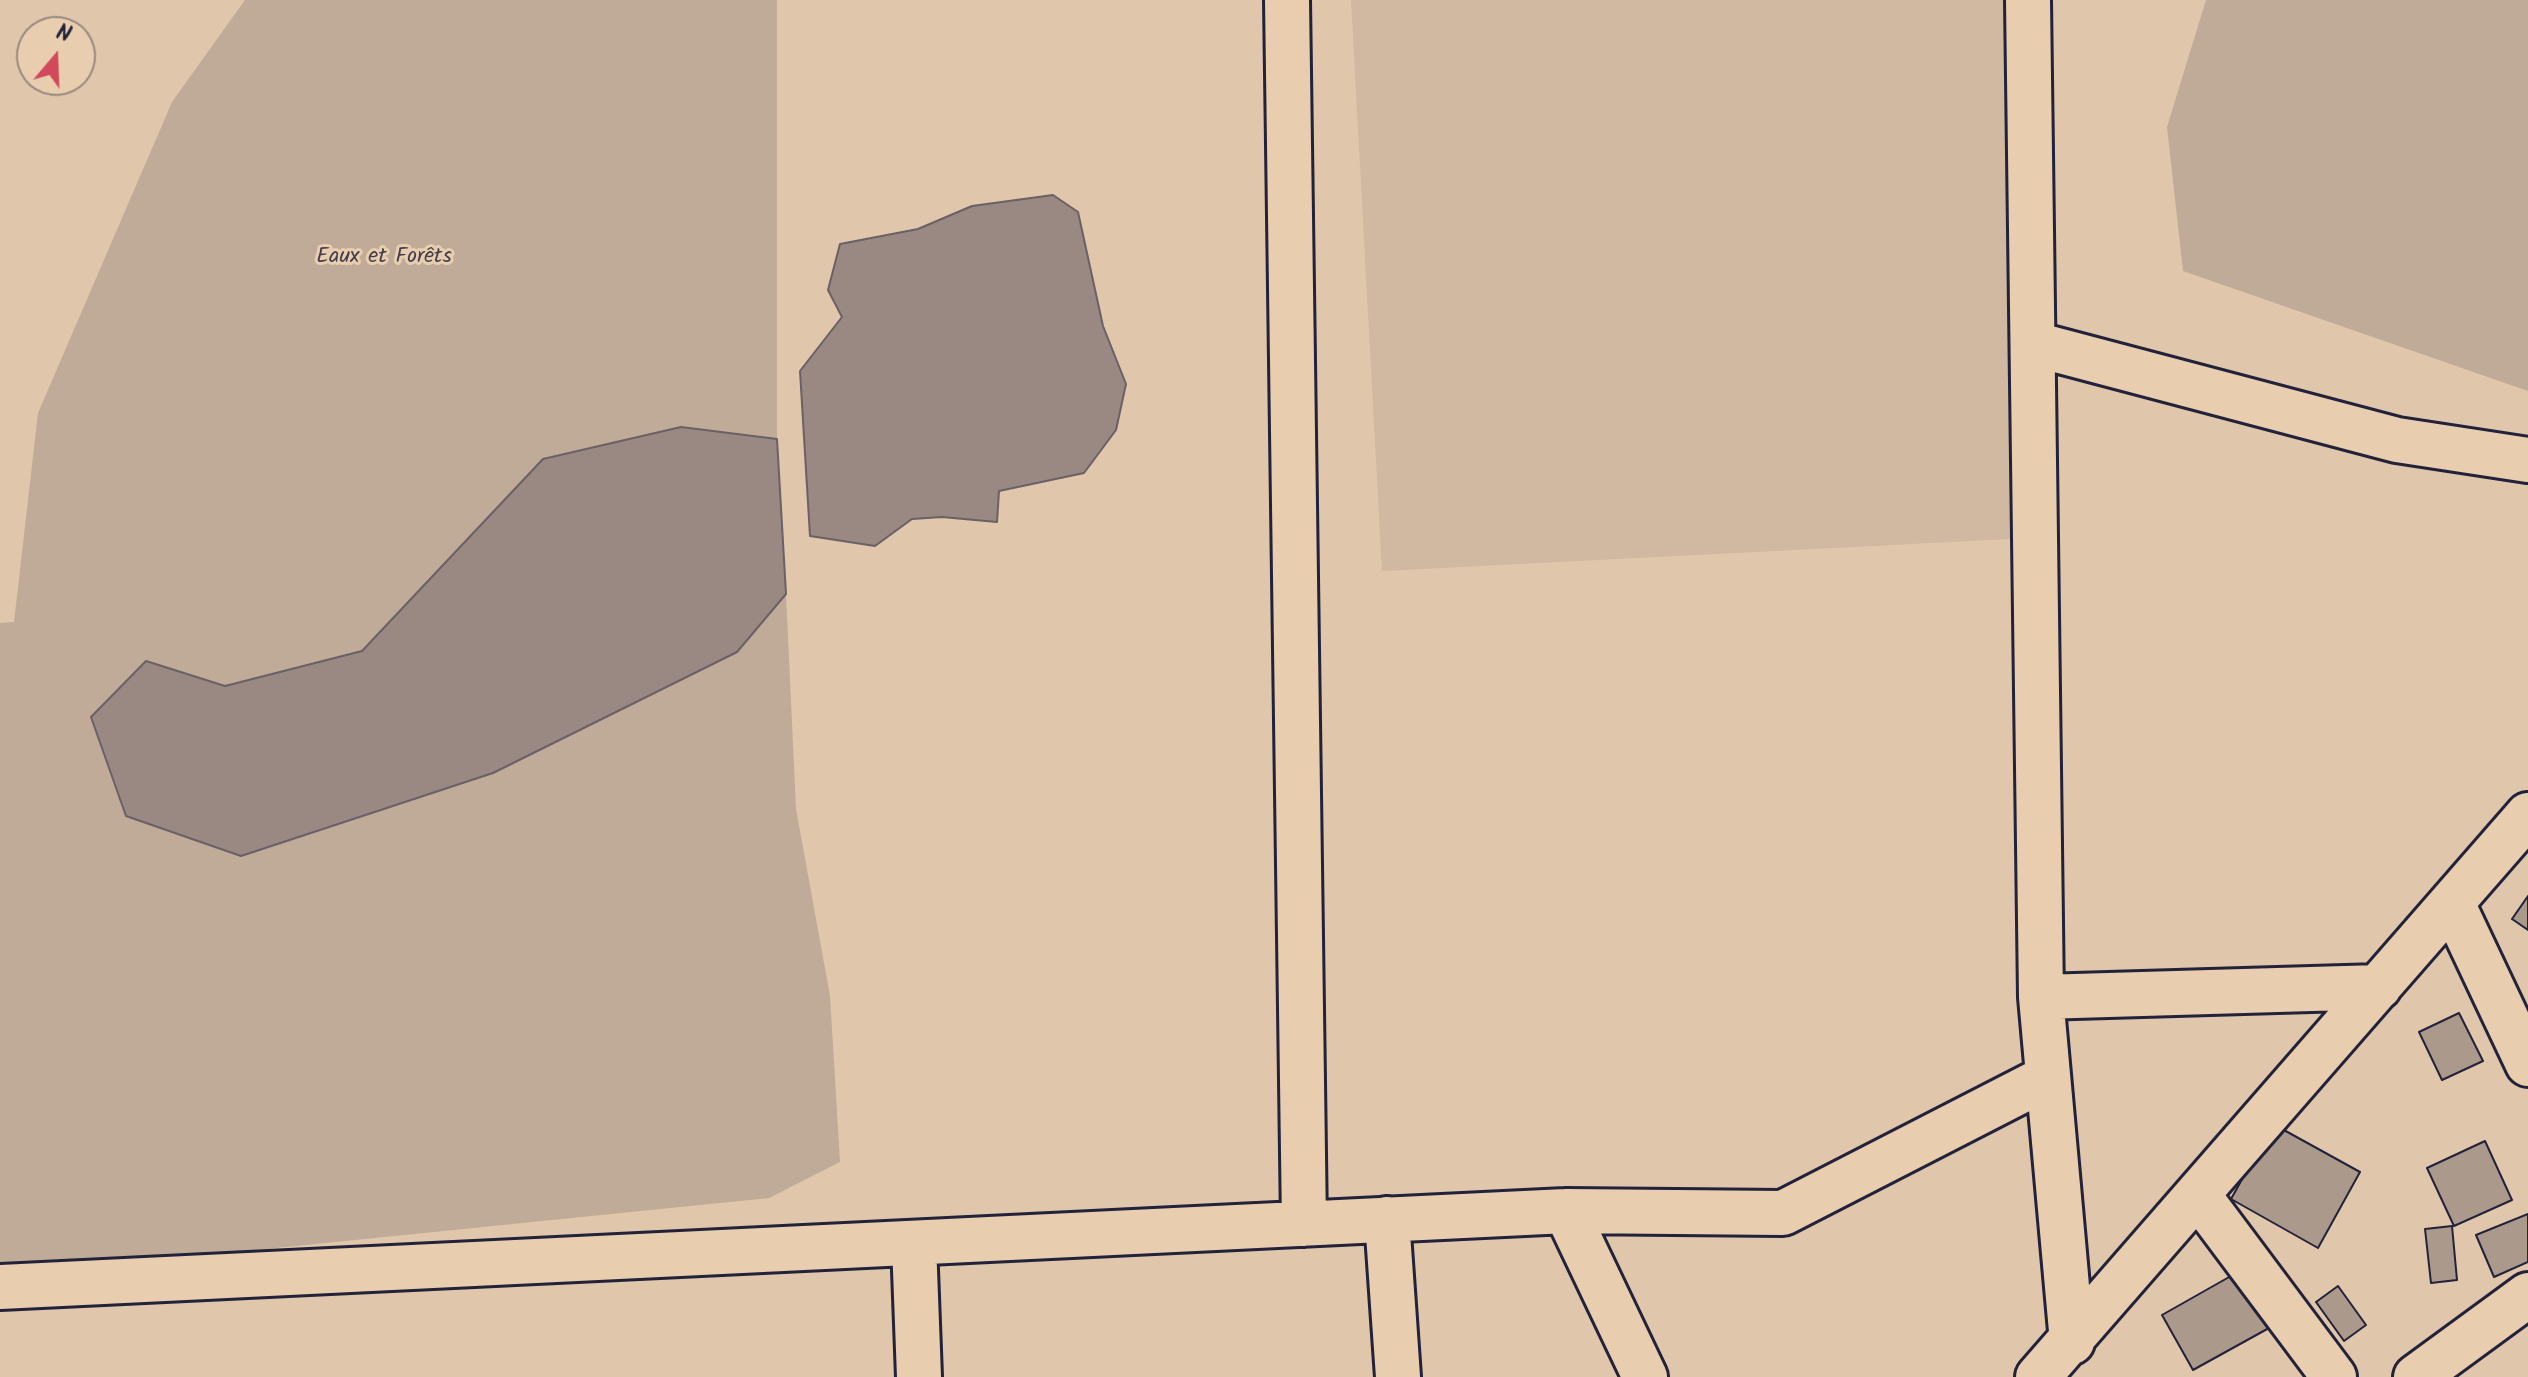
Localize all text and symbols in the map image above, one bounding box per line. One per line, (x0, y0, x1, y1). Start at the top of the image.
north arrow (16, 16, 96, 96)
text: N (51, 16, 76, 54)
park label: Eaux et Forêts (316, 245, 452, 271)

